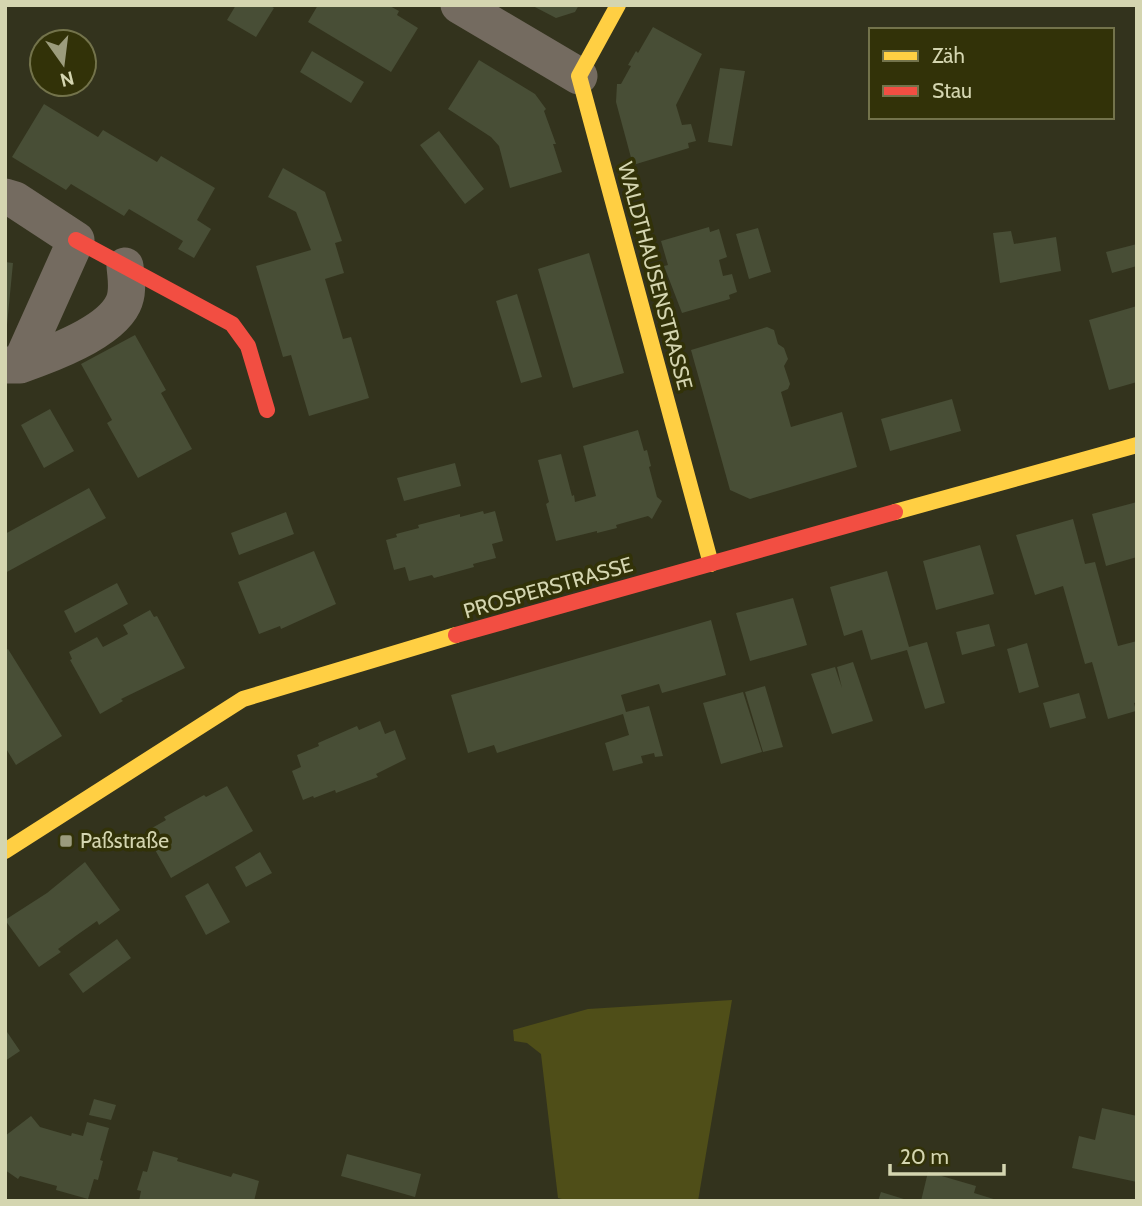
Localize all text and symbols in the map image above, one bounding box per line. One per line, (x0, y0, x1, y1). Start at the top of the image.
north arrow (28, 28, 98, 98)
legend (869, 28, 1114, 119)
text: Zäh (932, 43, 965, 68)
text: N (58, 66, 76, 92)
text: Stau (932, 78, 972, 103)
street label: WALDTHAUSENSTRASSE (613, 159, 698, 393)
street label: PROSPERSTRASSE (460, 551, 635, 624)
place label: Paßstraße (80, 828, 169, 853)
marker: Paßstraße (58, 833, 74, 849)
scale bar (890, 1132, 1004, 1176)
text: 20 m (900, 1144, 949, 1169)

